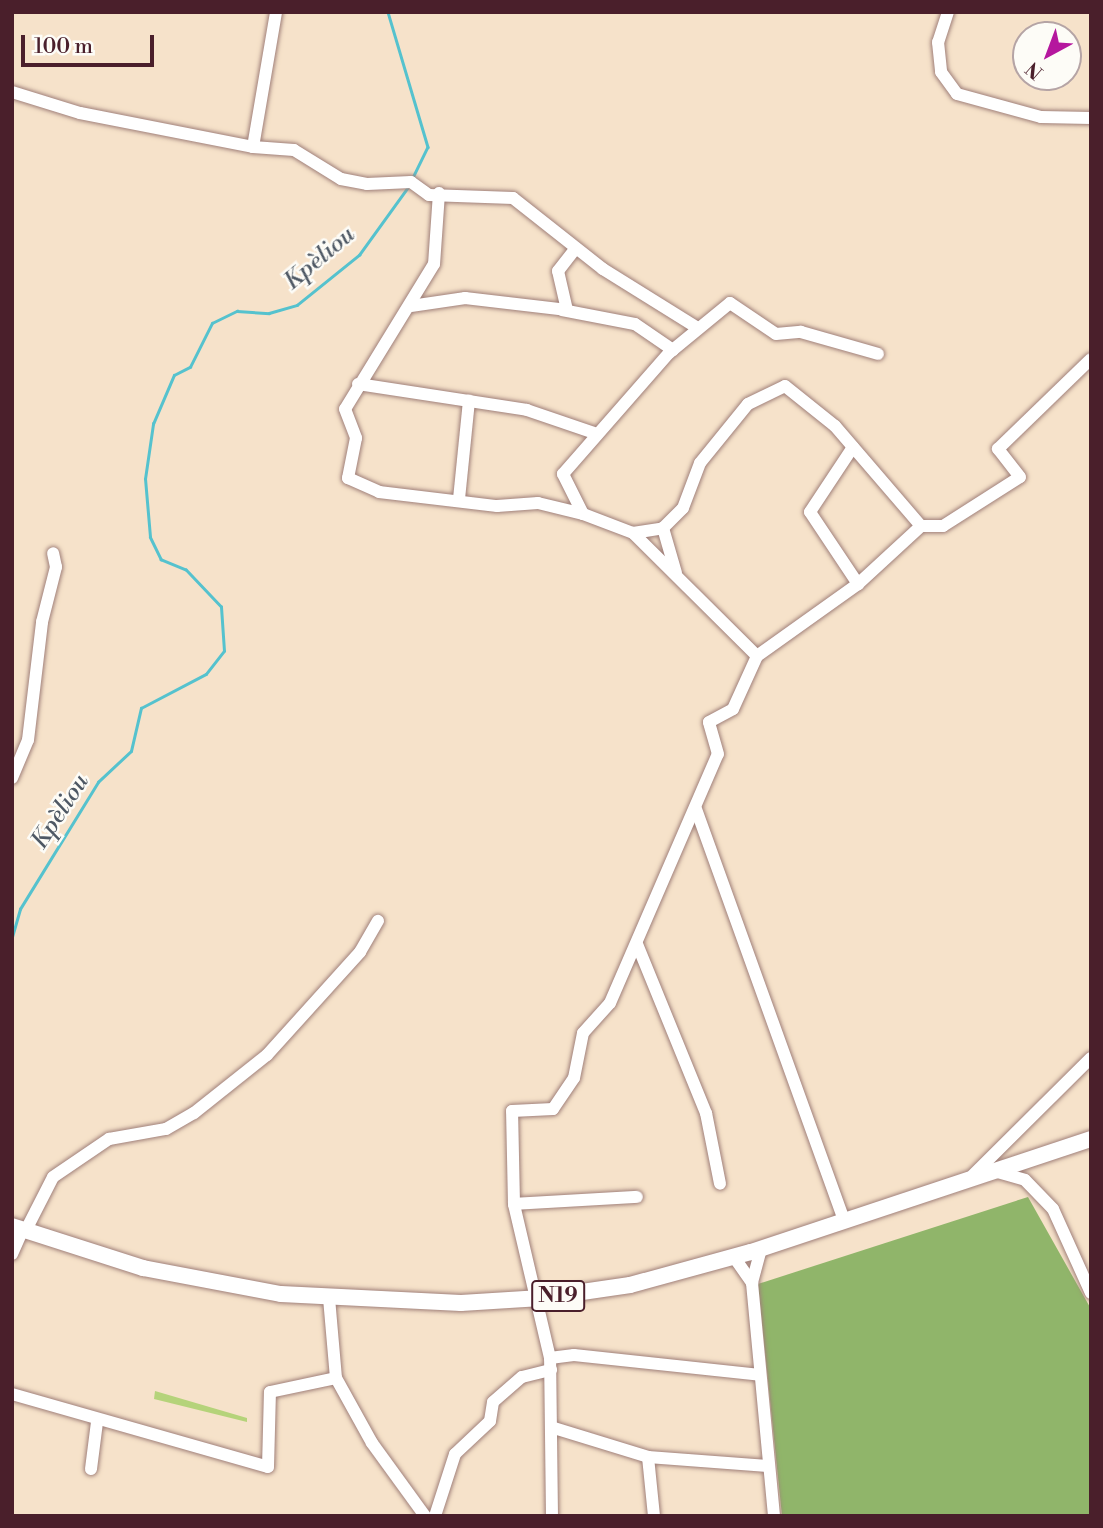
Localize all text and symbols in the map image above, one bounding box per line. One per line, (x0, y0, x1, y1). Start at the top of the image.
scale bar (24, 21, 158, 65)
north arrow (1012, 21, 1082, 91)
text: 100 m (34, 34, 93, 60)
text: N (1021, 56, 1048, 84)
water label: Kpèliou (279, 221, 361, 297)
water label: Kpèliou (26, 769, 96, 855)
road number: N19 (530, 1278, 586, 1314)

